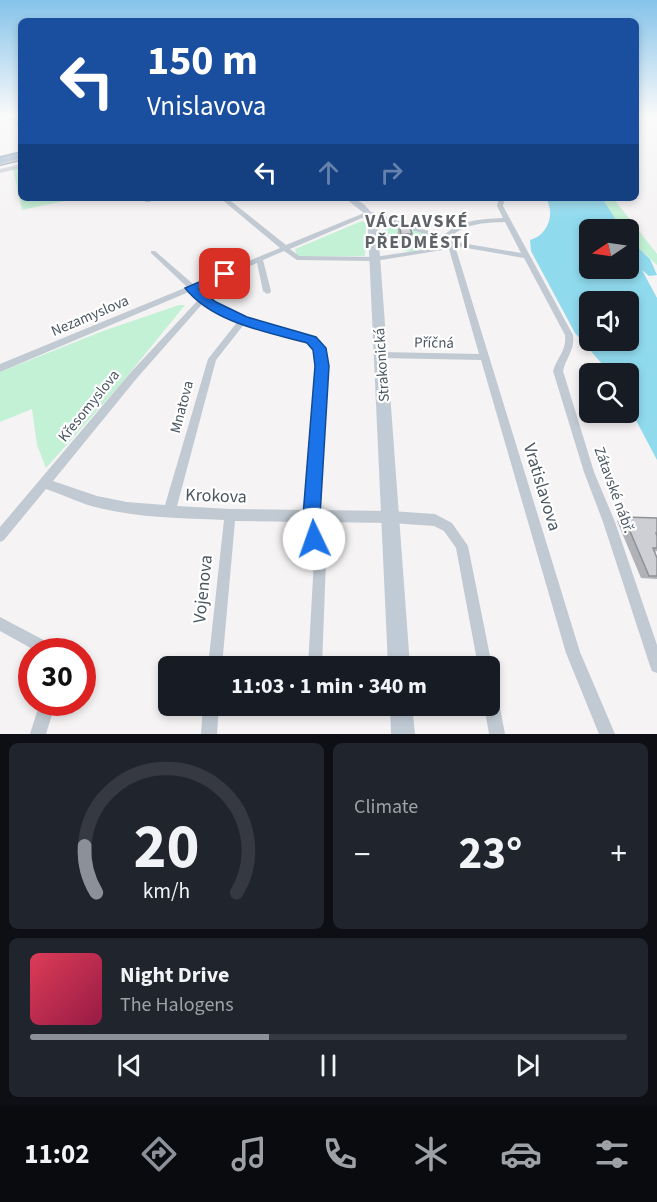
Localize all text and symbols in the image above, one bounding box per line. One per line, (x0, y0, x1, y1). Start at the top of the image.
text: 150 m (147, 31, 258, 91)
icon: left (48, 42, 126, 120)
text: Vnislavova (147, 87, 266, 126)
icon: left (249, 156, 282, 189)
icon: ahead (312, 156, 345, 189)
icon: right (375, 156, 408, 189)
district label: VÁCLAVSKÉ PŘEDMĚSTÍ (364, 209, 470, 255)
north arrow (579, 219, 639, 279)
map controls (579, 219, 639, 423)
pin (199, 248, 250, 299)
icon: arrive (208, 257, 241, 290)
street label: Nezamyslova (48, 290, 132, 342)
button: sound (579, 291, 639, 351)
street label: Strakonická (369, 327, 395, 403)
street label: Příčná (414, 332, 454, 354)
button: search (579, 363, 639, 423)
street label: Křesomyslova (53, 365, 125, 447)
street label: Mnatova (165, 378, 199, 436)
street label: Vratislavova (517, 440, 567, 534)
street label: Zátavské nábř. (589, 444, 639, 536)
street label: Krokova (185, 482, 247, 510)
position arrow (282, 507, 346, 571)
street label: Vojenova (187, 553, 219, 625)
speed limit sign: 30 (18, 638, 96, 716)
text: 11:03 · 1 min · 340 m (231, 670, 427, 702)
text: Climate (354, 793, 418, 821)
text: 20 (134, 803, 199, 892)
text: 23° (459, 822, 522, 886)
text: − (354, 831, 370, 878)
text: + (611, 831, 627, 878)
text: km/h (143, 876, 190, 907)
text: Night Drive (120, 959, 229, 991)
text: The Halogens (120, 991, 234, 1019)
icon: previous (113, 1049, 146, 1082)
icon: pause (312, 1049, 345, 1082)
icon: next (511, 1049, 544, 1082)
icon: directions (138, 1133, 180, 1175)
icon: music (228, 1133, 270, 1175)
icon: phone (319, 1133, 361, 1175)
icon: climate (410, 1133, 452, 1175)
icon: car (500, 1133, 542, 1175)
icon: filters (591, 1133, 633, 1175)
text: 11:02 (24, 1135, 89, 1174)

